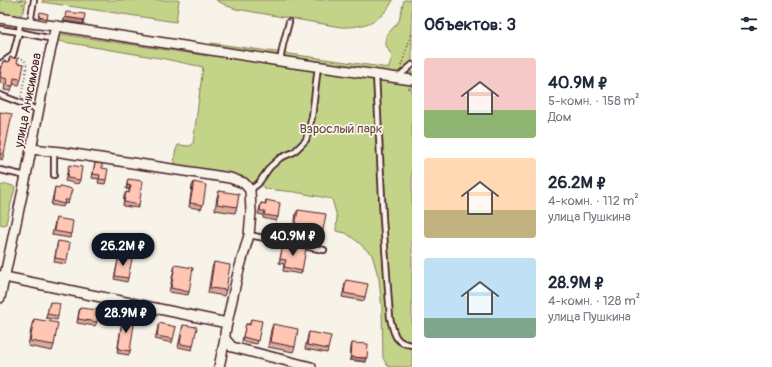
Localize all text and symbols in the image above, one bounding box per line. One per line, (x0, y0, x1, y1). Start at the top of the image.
icon: filters (738, 13, 760, 35)
text: Объектов: 3 (424, 14, 516, 35)
street label: улица Анисимова (11, 51, 45, 150)
text: 40.9M ₽ (548, 72, 608, 93)
icon: home (456, 74, 504, 122)
text: 5-комн. · 158 m² (548, 93, 640, 109)
text: Дом (548, 109, 571, 125)
park label: Взрослый парк (299, 121, 383, 137)
text: 26.2M ₽ (548, 172, 607, 193)
icon: home (456, 174, 504, 222)
text: 4-комн. · 112 m² (548, 193, 639, 209)
text: улица Пушкина (548, 209, 631, 225)
pin: 40.9M ₽ (256, 223, 330, 257)
text: 40.9M ₽ (270, 228, 316, 244)
pin: 26.2M ₽ (86, 233, 160, 267)
text: 26.2M ₽ (101, 238, 145, 254)
text: 28.9M ₽ (548, 272, 605, 293)
icon: home (456, 274, 504, 322)
text: 4-комн. · 128 m² (548, 293, 640, 309)
pin: 28.9M ₽ (89, 300, 163, 334)
text: 28.9M ₽ (104, 305, 148, 321)
text: улица Пушкина (548, 309, 631, 325)

